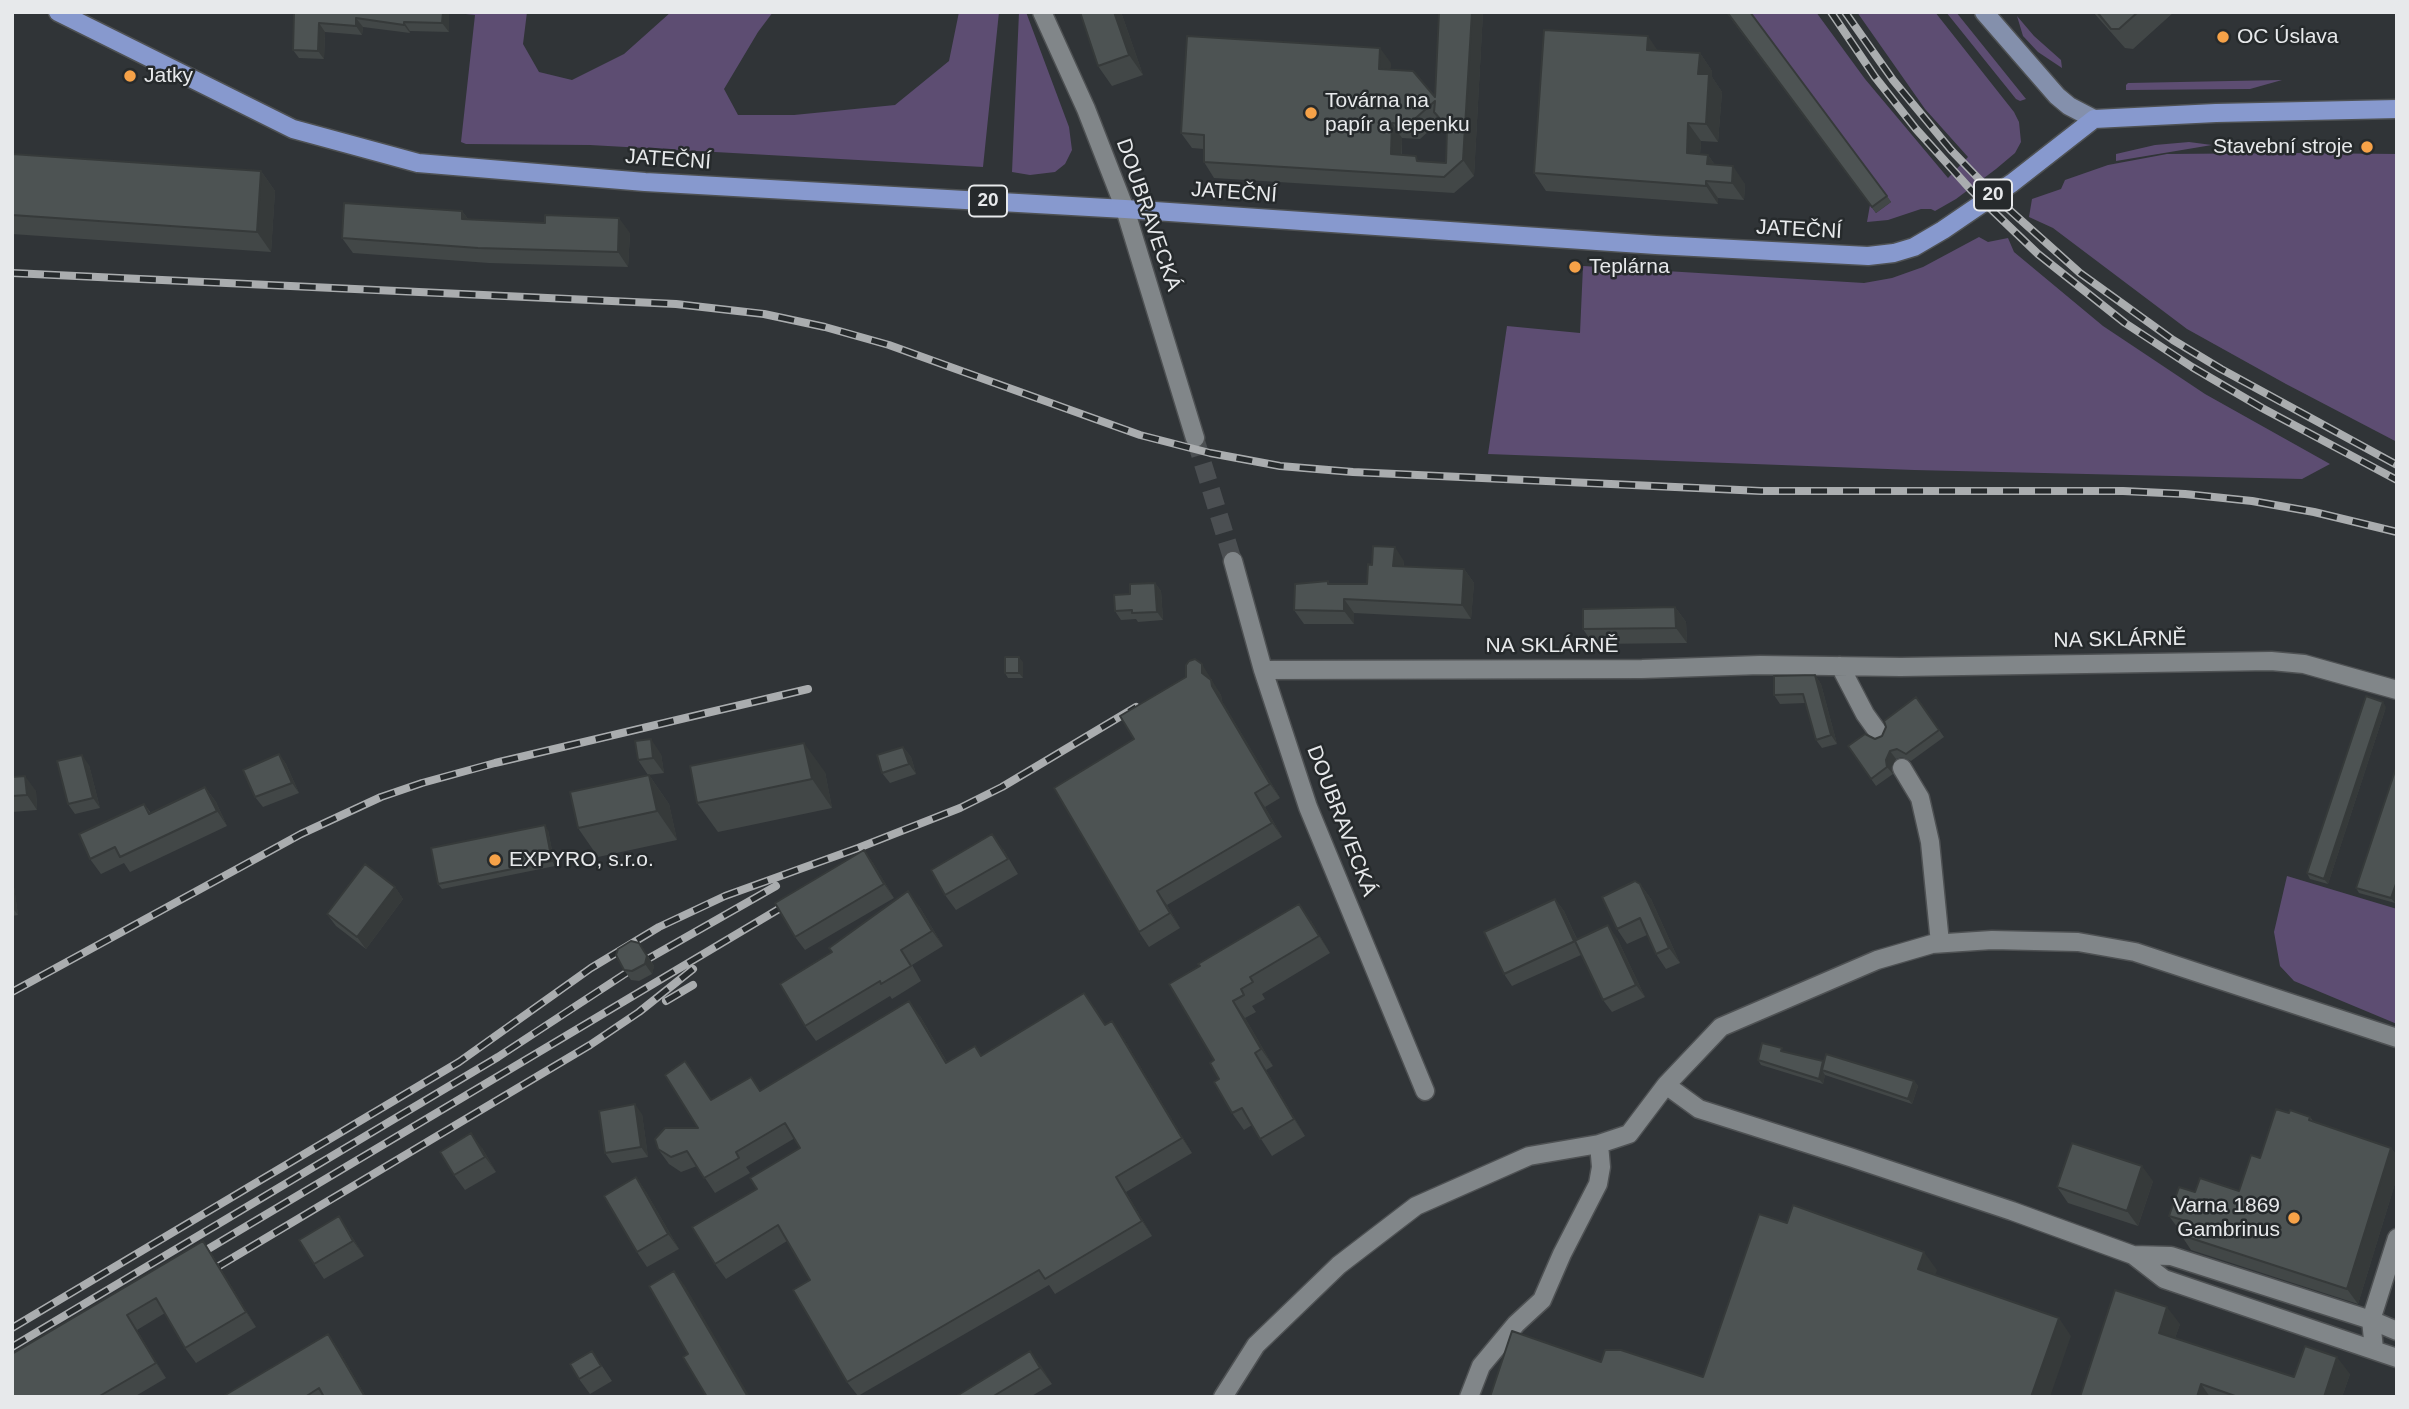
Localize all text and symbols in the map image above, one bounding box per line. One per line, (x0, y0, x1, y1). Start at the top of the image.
place label: OC Úslava (2237, 24, 2339, 50)
marker: OC Úslava (2215, 29, 2231, 45)
place label: Jatky (144, 63, 193, 89)
marker: Jatky (122, 68, 138, 84)
place label: Továrna na papír a lepenku (1325, 88, 1470, 138)
marker: Továrna na papír a lepenku (1303, 105, 1319, 121)
place label: Stavební stroje (2213, 134, 2353, 160)
street label: DOUBRAVECKÁ (1110, 136, 1186, 294)
marker: Stavební stroje (2359, 139, 2375, 155)
street label: JATEČNÍ (624, 144, 712, 176)
street label: JATEČNÍ (1190, 177, 1278, 209)
road number: 20 (1974, 180, 2012, 210)
road number: 20 (969, 186, 1007, 216)
street label: JATEČNÍ (1755, 215, 1843, 245)
place label: Teplárna (1589, 254, 1670, 280)
marker: Teplárna (1567, 259, 1583, 275)
street label: NA SKLÁRNĚ (2053, 626, 2187, 654)
street label: NA SKLÁRNĚ (1485, 633, 1619, 659)
street label: DOUBRAVECKÁ (1301, 742, 1381, 900)
place label: EXPYRO, s.r.o. (509, 847, 654, 873)
marker: EXPYRO, s.r.o. (487, 852, 503, 868)
place label: Varna 1869 Gambrinus (2173, 1193, 2280, 1243)
marker: Varna 1869 Gambrinus (2286, 1210, 2302, 1226)

